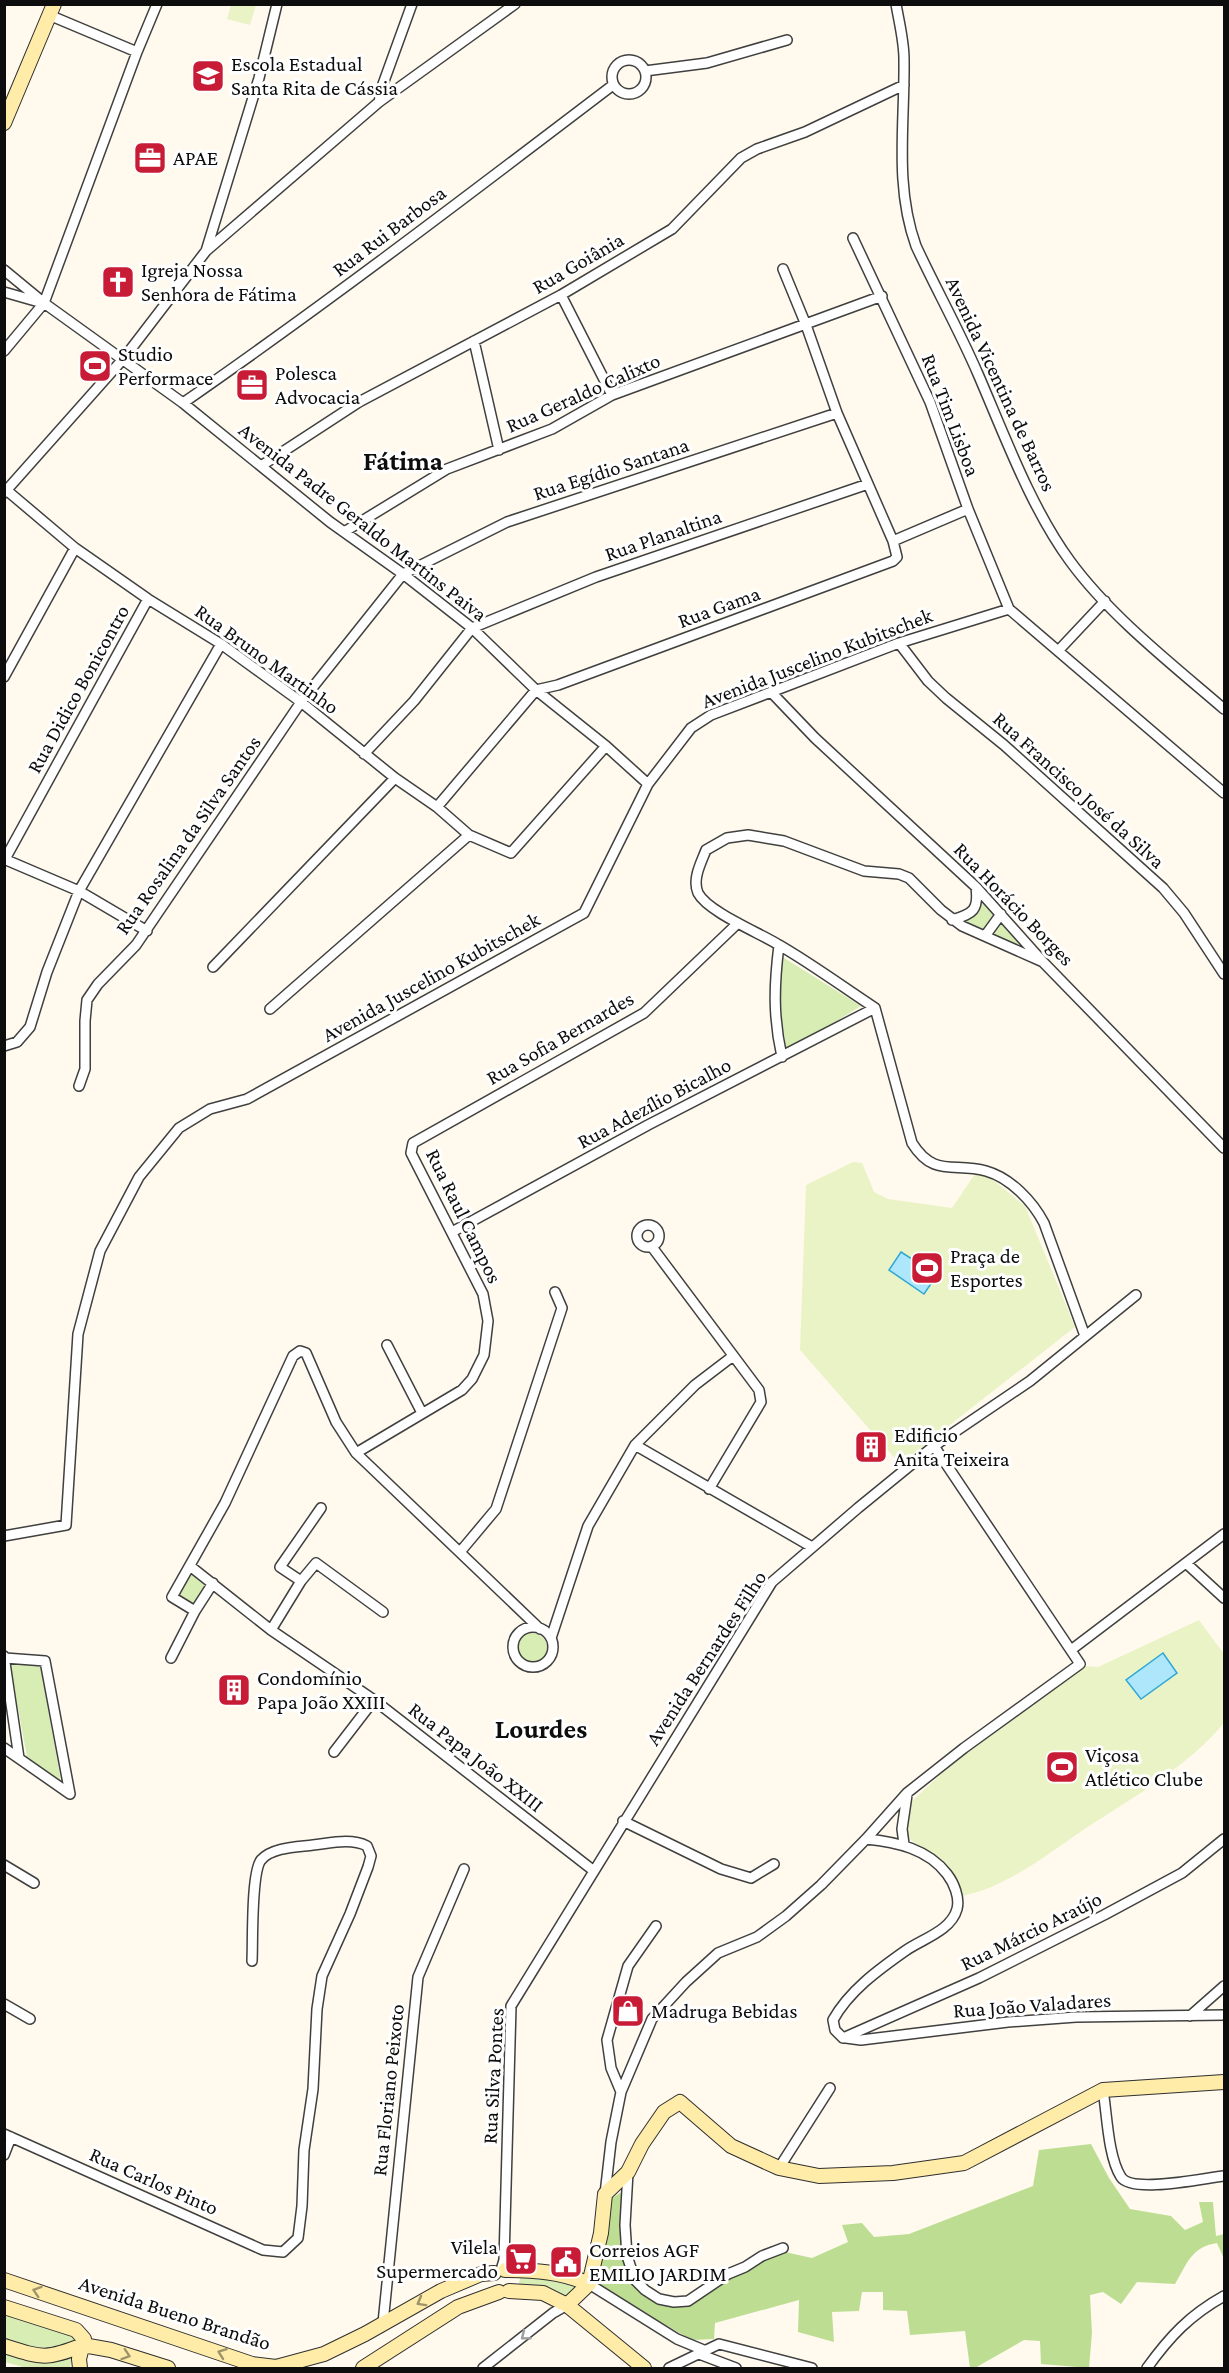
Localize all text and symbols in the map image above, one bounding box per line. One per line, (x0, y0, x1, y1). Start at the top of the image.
place label: Escola Estadual Santa Rita de Cássia (231, 52, 398, 100)
school or university icon: Escola Estadual Santa Rita de Cássia (190, 58, 226, 94)
office icon: APAE (132, 140, 168, 176)
place label: APAE (173, 146, 218, 170)
street label: Rua Rui Barbosa (328, 180, 451, 281)
street label: Rua Goiânia (528, 227, 628, 299)
place label: Igreja Nossa Senhora de Fátima (141, 258, 297, 306)
church icon: Igreja Nossa Senhora de Fátima (100, 264, 136, 300)
street label: Avenida Vicentina de Barros (941, 273, 1061, 495)
place label: Studio Performace (118, 342, 213, 390)
sports icon: Studio Performace (77, 348, 113, 384)
street label: Rua Geraldo Calixto (502, 348, 664, 438)
street label: Rua Tim Lisboa (917, 351, 985, 480)
place label: Polesca Advocacia (275, 361, 361, 409)
office icon: Polesca Advocacia (234, 367, 270, 403)
street label: Avenida Padre Geraldo Martins Paiva (234, 418, 492, 627)
street label: Rua Egídio Santana (530, 432, 692, 505)
district label: Fátima (363, 446, 443, 476)
street label: Rua Planaltina (601, 504, 725, 566)
street label: Rua Gama (675, 581, 764, 633)
street label: Rua Bruno Martinho (190, 599, 344, 719)
street label: Rua Didico Bonicontro (22, 601, 134, 777)
street label: Avenida Juscelino Kubitschek (698, 603, 936, 713)
street label: Rua Francisco José da Silva (988, 707, 1170, 874)
street label: Rua Rosalina da Silva Santos (110, 731, 266, 939)
street label: Rua Horácio Borges (949, 837, 1079, 971)
street label: Avenida Juscelino Kubitschek (318, 907, 544, 1047)
street label: Rua Sofia Bernardes (482, 986, 638, 1090)
street label: Rua Adezílio Bicalho (573, 1052, 735, 1154)
street label: Rua Raul Campos (421, 1145, 507, 1287)
place label: Praça de Esportes (950, 1244, 1023, 1292)
sports icon: Praça de Esportes (909, 1250, 945, 1286)
place label: Edificio Anita Teixeira (894, 1423, 1010, 1471)
building icon: Edificio Anita Teixeira (853, 1429, 889, 1465)
street label: Avenida Bernardes Filho (641, 1566, 771, 1750)
place label: Condomínio Papa João XXIII (257, 1666, 385, 1714)
building icon: Condomínio Papa João XXIII (216, 1672, 252, 1708)
street label: Rua Papa João XXIII (404, 1697, 548, 1817)
district label: Lourdes (495, 1714, 587, 1744)
place label: Viçosa Atlético Clube (1085, 1743, 1203, 1791)
sports icon: Viçosa Atlético Clube (1044, 1749, 1080, 1785)
street label: Rua Márcio Araújo (956, 1886, 1106, 1976)
street label: Rua João Valadares (952, 1988, 1112, 2022)
shop icon: Madruga Bebidas (610, 1993, 646, 2029)
place label: Madruga Bebidas (651, 1999, 797, 2023)
street label: Rua Floriano Peixoto (367, 2003, 409, 2177)
street label: Rua Silva Pontes (477, 2007, 509, 2145)
street label: Rua Carlos Pinto (86, 2142, 222, 2220)
place label: Vilela Supermercado (376, 2235, 498, 2283)
place label: Correios AGF EMILIO JARDIM (589, 2238, 727, 2286)
supermarket icon: Vilela Supermercado (503, 2241, 539, 2277)
public building icon: Correios AGF EMILIO JARDIM (548, 2244, 584, 2280)
street label: Avenida Bueno Brandão (76, 2271, 274, 2355)
one-way arrow (32, 2286, 43, 2298)
one-way arrow (417, 2295, 427, 2306)
one-way arrow (520, 2328, 531, 2339)
one-way arrow (120, 2347, 131, 2360)
one-way arrow (217, 2348, 228, 2361)

